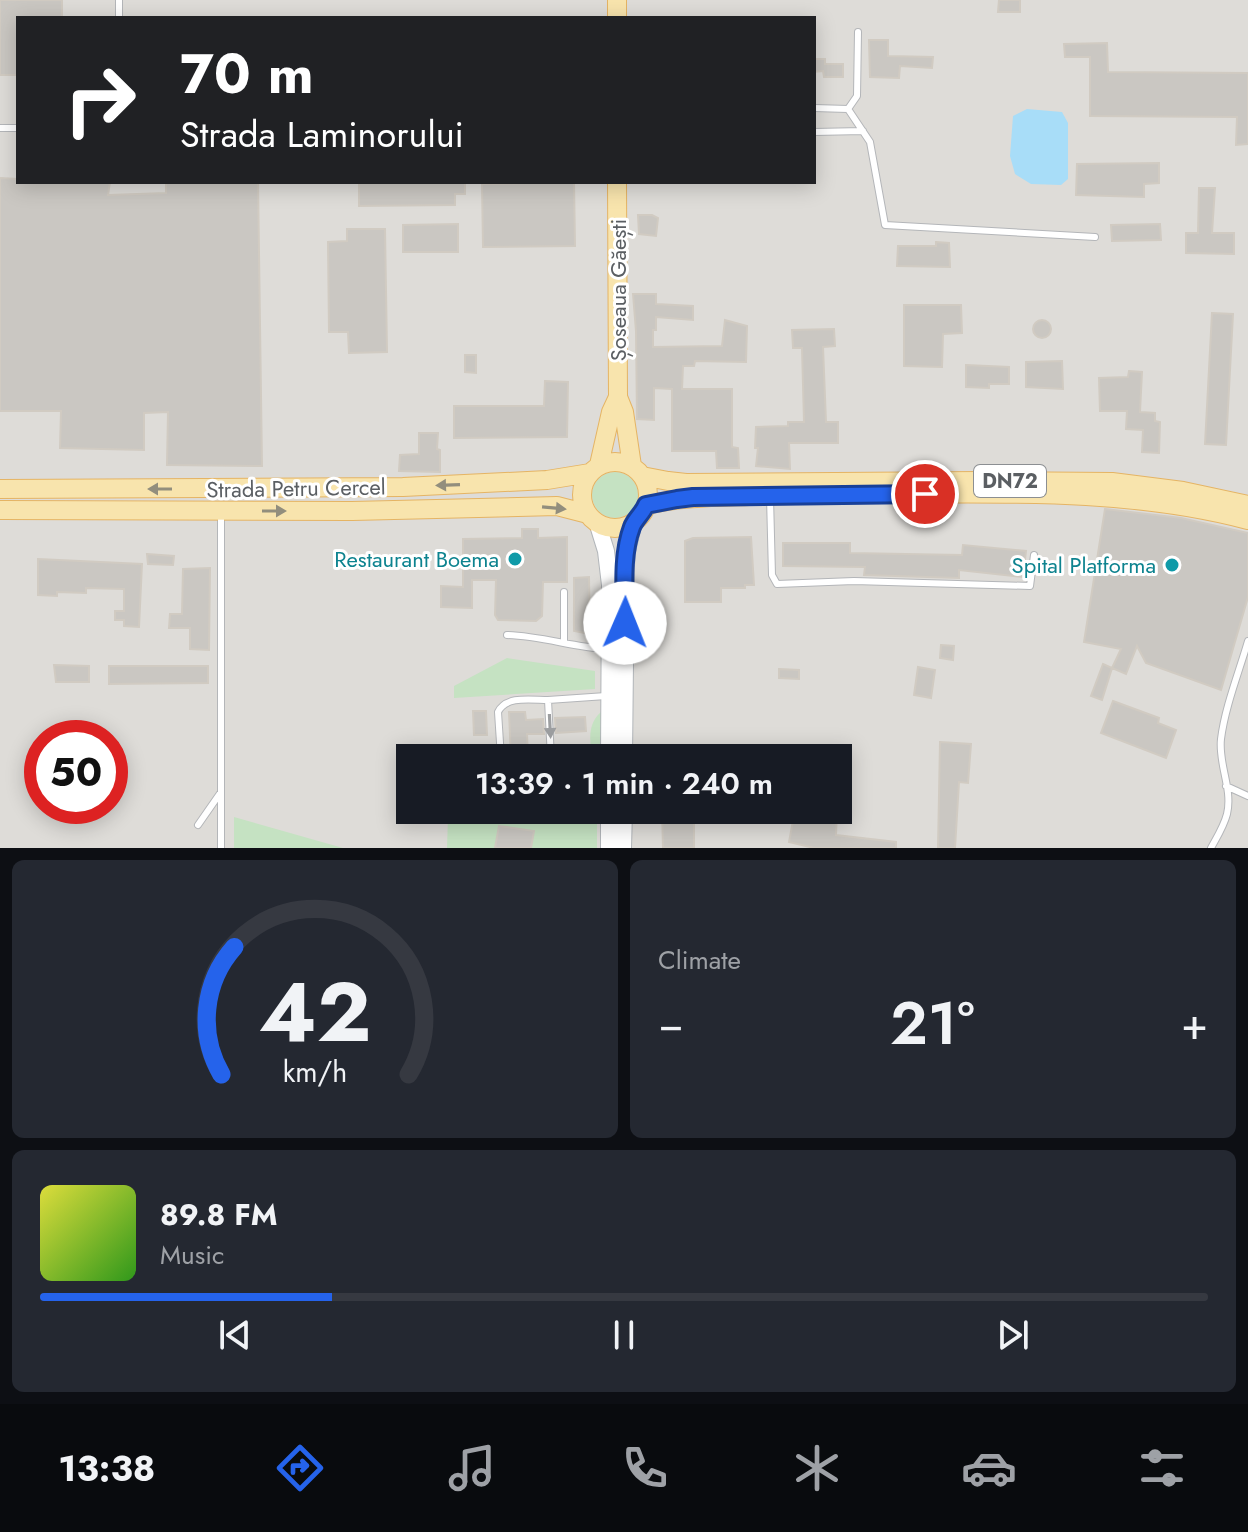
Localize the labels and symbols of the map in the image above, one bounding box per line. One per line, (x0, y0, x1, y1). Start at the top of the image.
street label: Șoseaua Găești (602, 219, 634, 361)
pin (891, 460, 959, 528)
road number: DN72 (974, 465, 1046, 497)
street label: Strada Petru Cercel (206, 470, 386, 506)
one-way arrow (435, 478, 460, 491)
one-way arrow (147, 483, 172, 495)
one-way arrow (542, 502, 567, 515)
one-way arrow (262, 505, 287, 517)
place label: Restaurant Boema (334, 543, 499, 575)
place label: Spital Platforma (1012, 549, 1156, 581)
marker: Restaurant Boema (506, 550, 524, 568)
marker: Spital Platforma (1163, 556, 1181, 574)
position arrow (583, 581, 667, 665)
one-way arrow (543, 714, 556, 739)
speed limit sign: 50 (24, 720, 128, 824)

